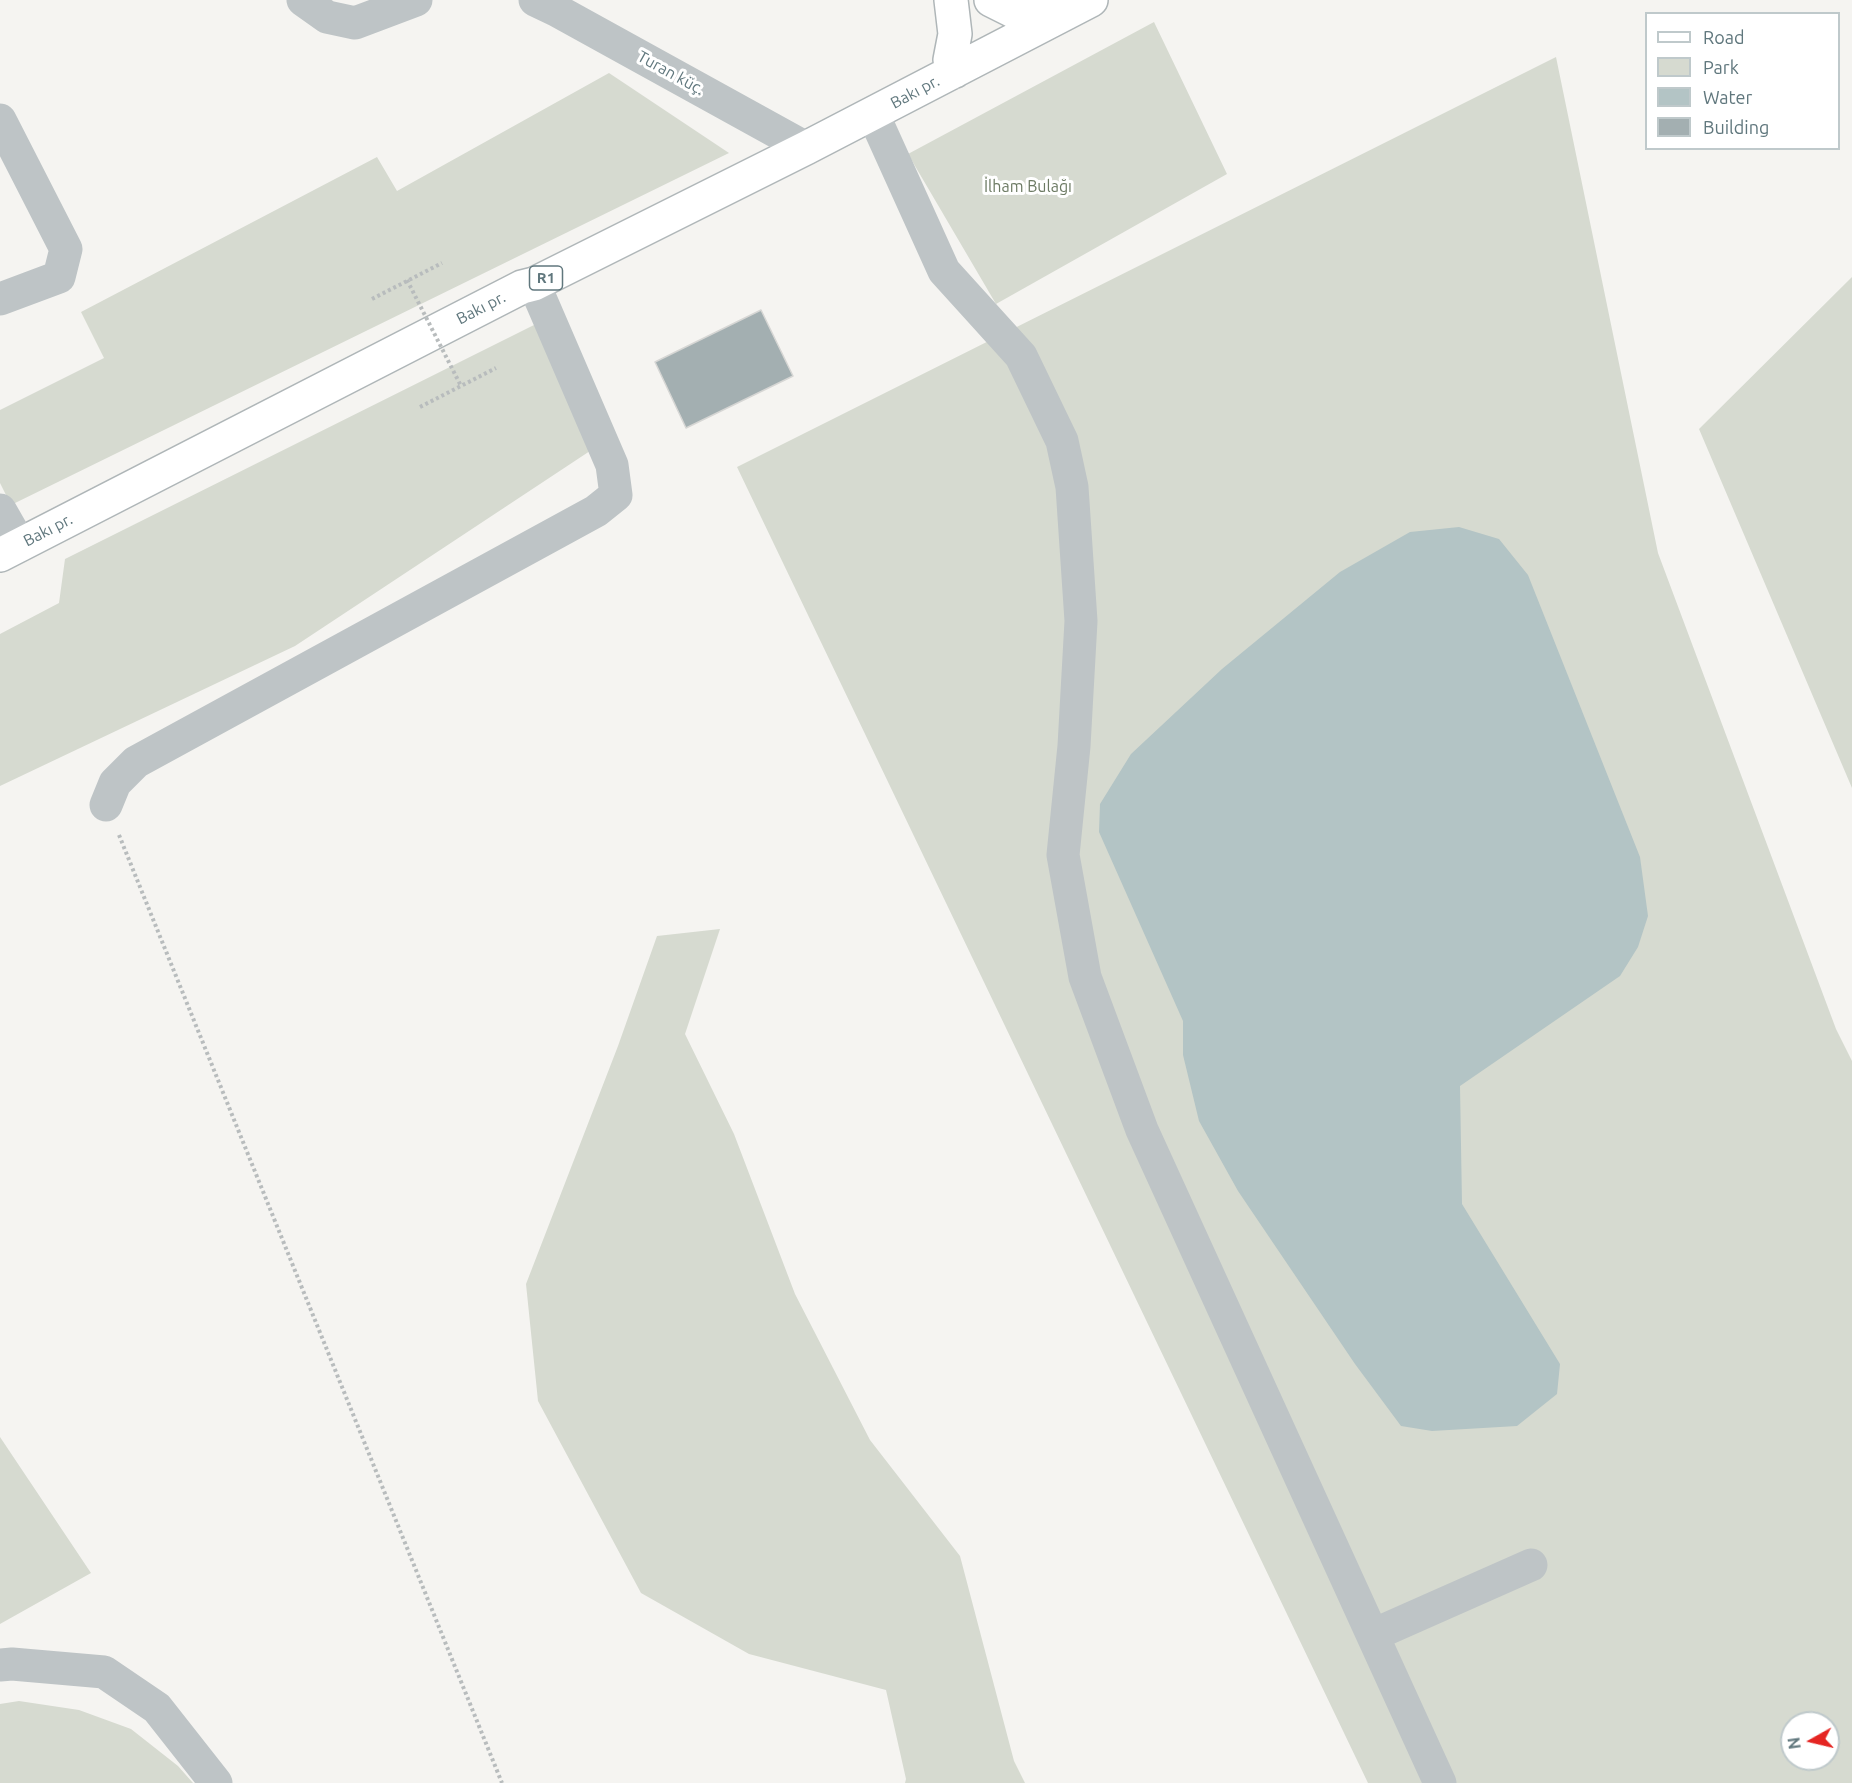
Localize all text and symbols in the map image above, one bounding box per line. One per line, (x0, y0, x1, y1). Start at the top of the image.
legend (1645, 12, 1840, 150)
text: Road (1703, 27, 1745, 47)
street label: Turan küç. (634, 47, 708, 99)
text: Park (1703, 57, 1739, 77)
street label: Bakı pr. (887, 71, 943, 113)
text: Water (1703, 87, 1752, 107)
text: Building (1703, 117, 1769, 137)
park label: İlham Bulağı (984, 177, 1072, 197)
road number: R1 (530, 266, 562, 290)
street label: Bakı pr. (453, 287, 509, 329)
street label: Bakı pr. (20, 509, 76, 551)
north arrow (1780, 1711, 1840, 1771)
text: N (1784, 1736, 1804, 1750)

